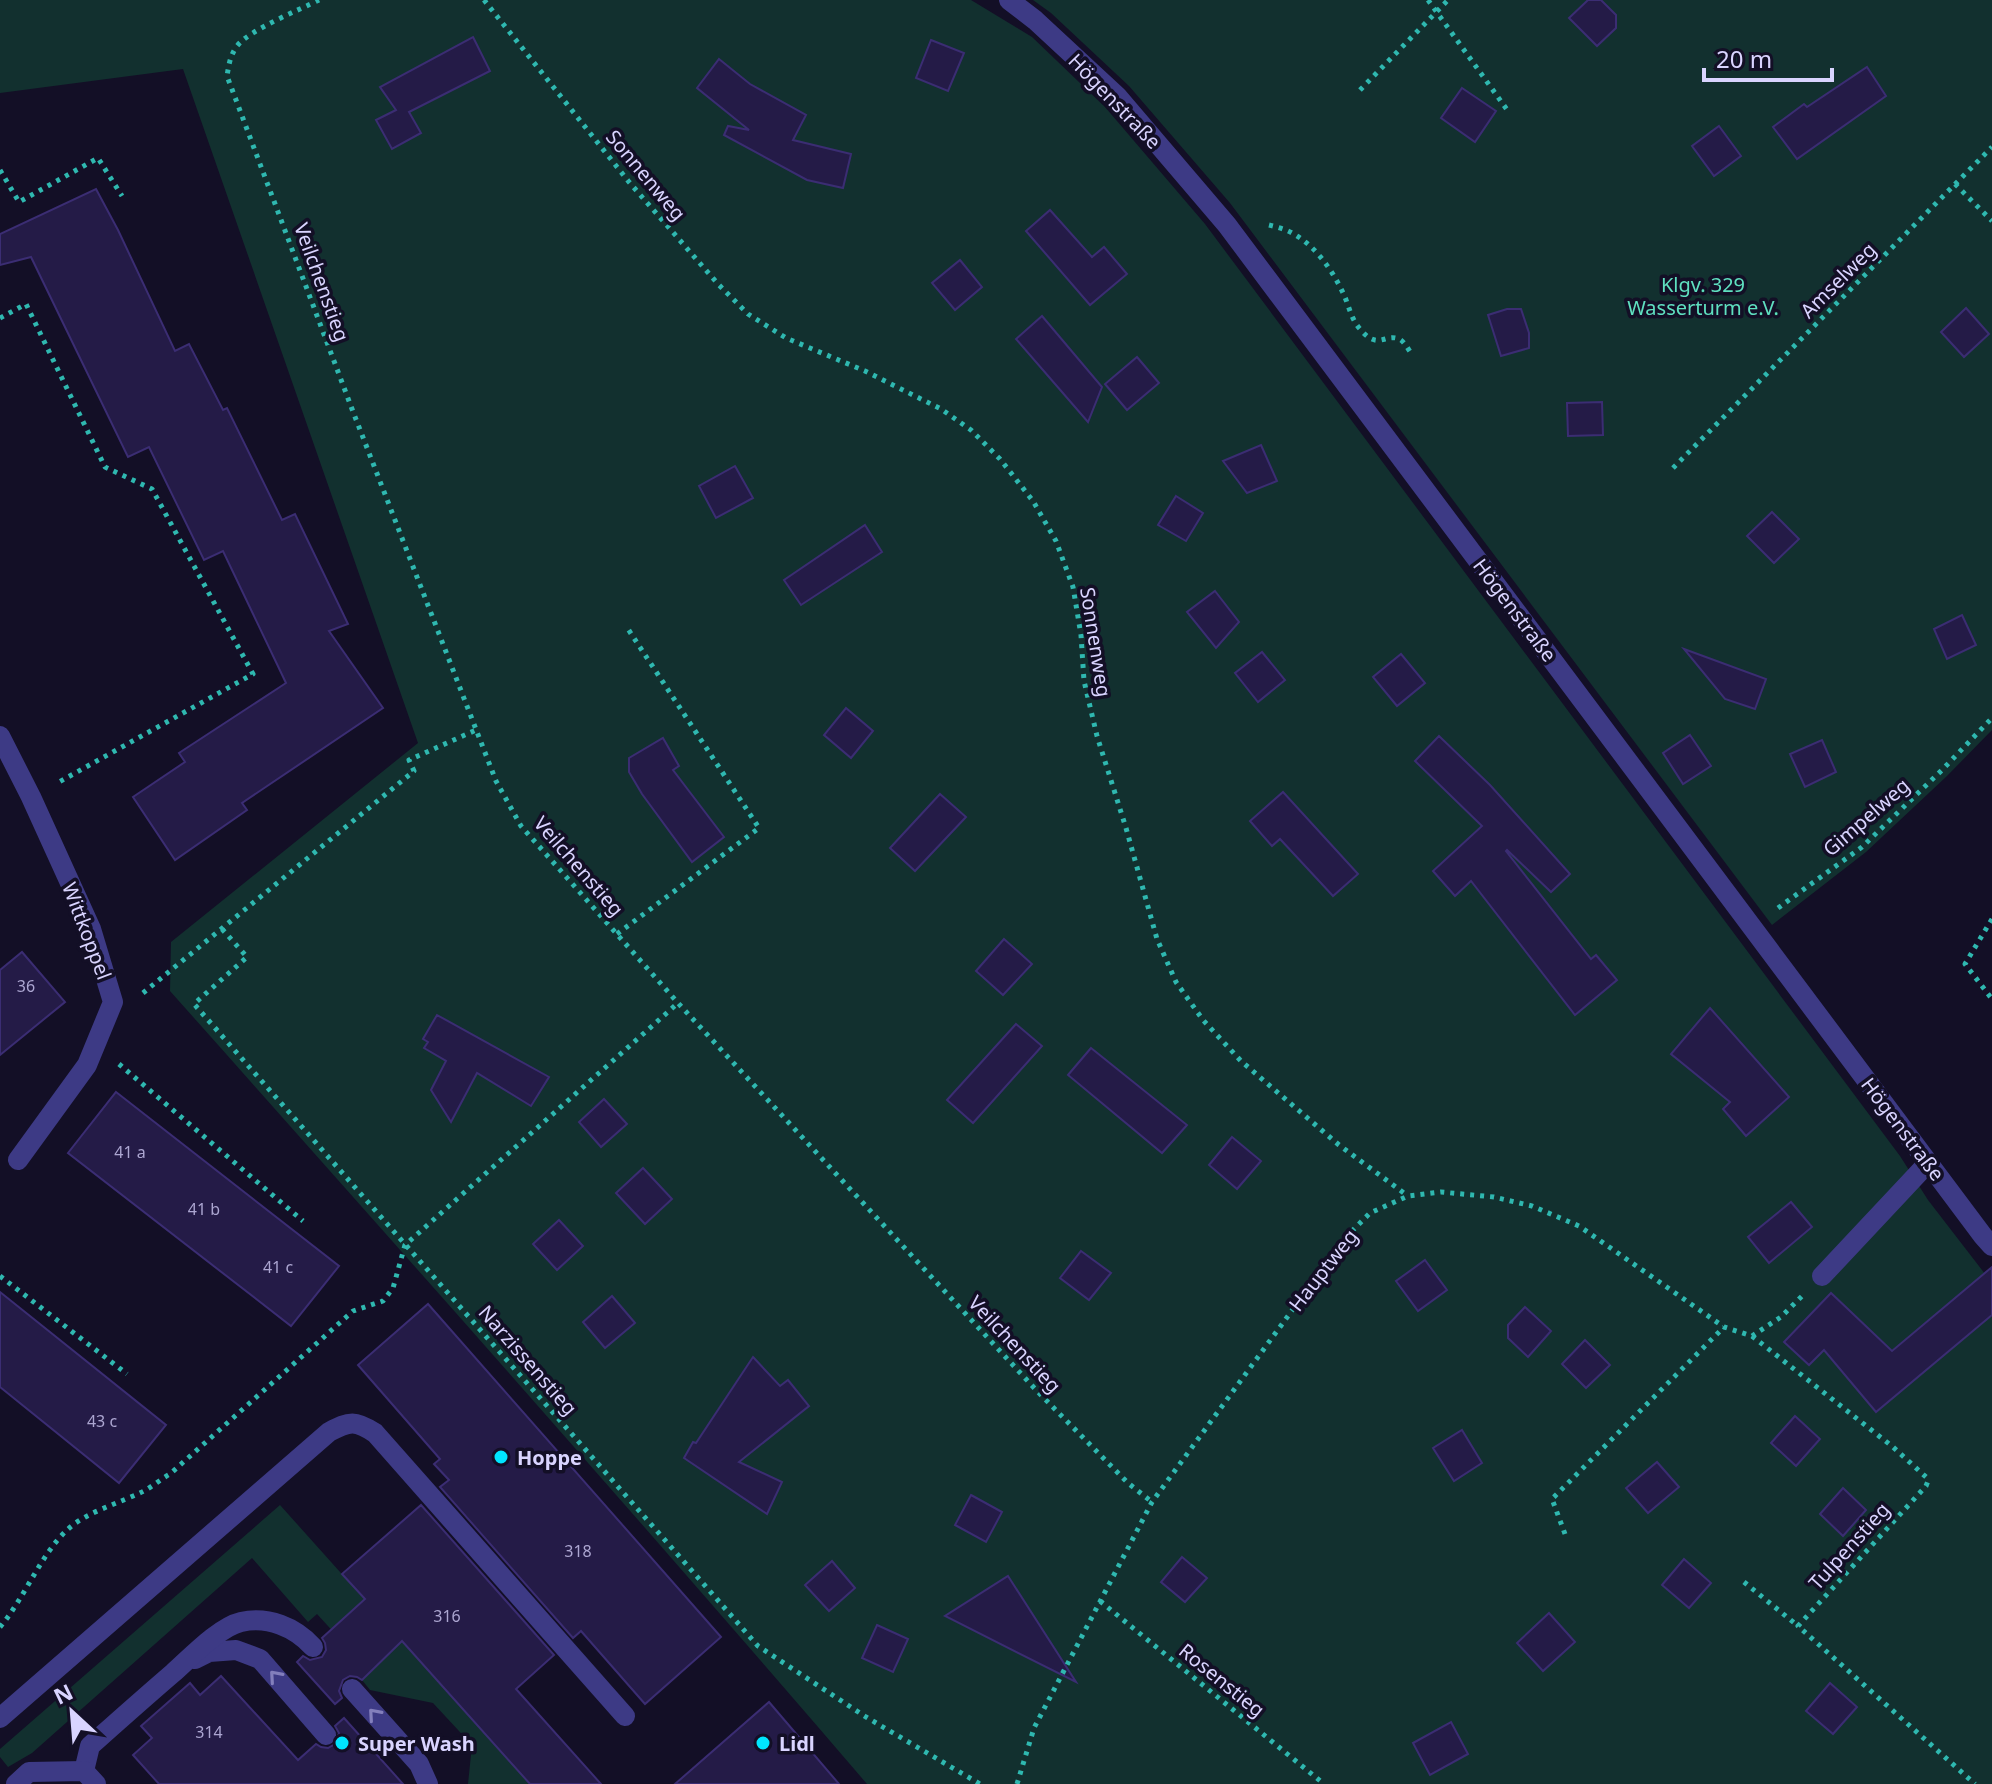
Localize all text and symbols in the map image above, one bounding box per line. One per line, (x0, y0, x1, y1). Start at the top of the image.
scale bar (1704, 32, 1832, 82)
text: 20 m (1716, 42, 1772, 75)
street label: Högenstraße (1063, 48, 1167, 154)
street label: Sonnenweg (600, 124, 692, 226)
street label: Veilchenstieg (288, 219, 356, 345)
street label: Amselweg (1794, 236, 1882, 324)
park label: Klgv. 329 Wasserturm e.V. (1627, 271, 1779, 321)
street label: Högenstraße (1467, 553, 1563, 667)
street label: Sonnenweg (1074, 585, 1118, 699)
street label: Gimpelweg (1817, 772, 1915, 862)
street label: Veilchenstieg (528, 810, 630, 922)
street label: Wittkoppel (56, 879, 118, 983)
house number: 36 (17, 975, 35, 997)
street label: Högenstraße (1855, 1072, 1951, 1186)
house number: 41 a (114, 1141, 146, 1163)
house number: 41 b (188, 1198, 220, 1220)
street label: Hauptweg (1282, 1223, 1364, 1317)
house number: 41 c (263, 1256, 293, 1278)
street label: Veilchenstieg (963, 1289, 1067, 1399)
street label: Narzissenstieg (473, 1299, 583, 1421)
house number: 43 c (87, 1410, 117, 1432)
place label: Hoppe (517, 1444, 582, 1471)
marker: Hoppe (492, 1448, 510, 1466)
street label: Tulpenstieg (1802, 1496, 1896, 1596)
house number: 318 (564, 1540, 592, 1562)
house number: 316 (433, 1605, 461, 1627)
street label: Rosenstieg (1173, 1637, 1271, 1723)
one-way arrow (270, 1670, 285, 1685)
north arrow (32, 1672, 112, 1752)
text: N (48, 1676, 77, 1711)
one-way arrow (369, 1708, 384, 1723)
house number: 314 (195, 1721, 223, 1743)
place label: Super Wash (358, 1730, 475, 1757)
place label: Lidl (779, 1730, 815, 1757)
marker: Super Wash (333, 1734, 351, 1752)
marker: Lidl (754, 1734, 772, 1752)

